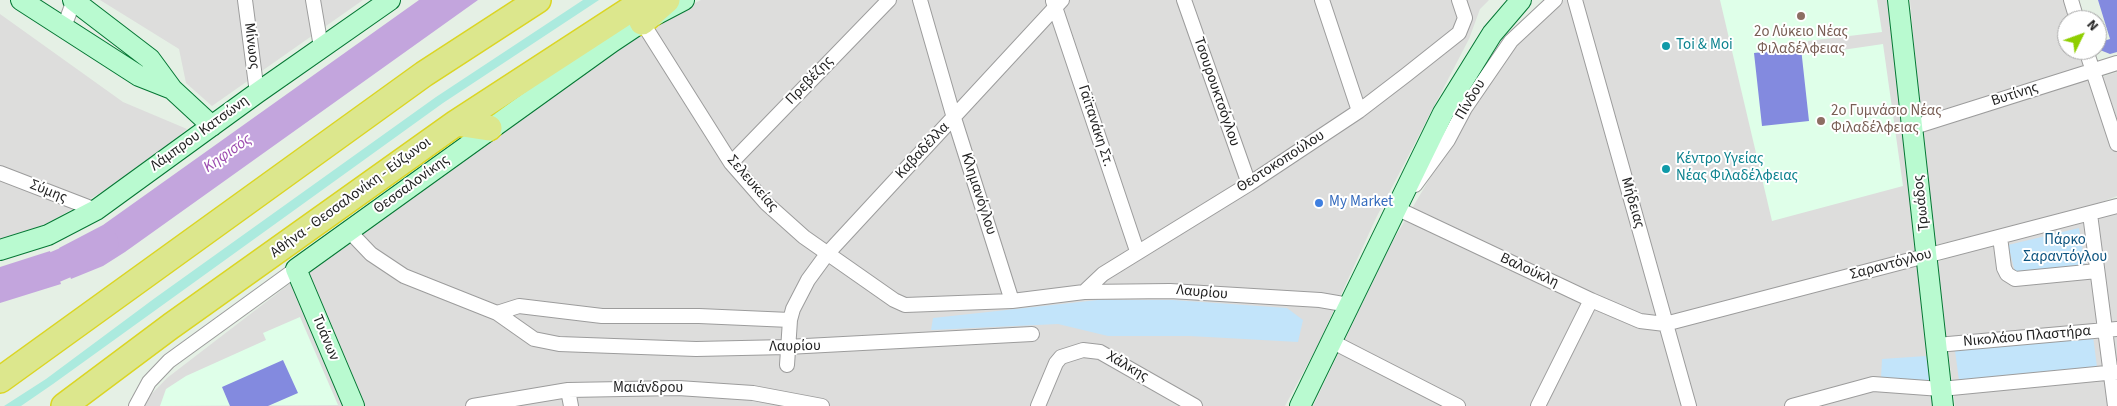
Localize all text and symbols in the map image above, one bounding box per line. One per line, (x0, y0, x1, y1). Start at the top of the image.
marker: 2ο Λύκειο Νέας Φιλαδέλφειας (1795, 10, 1807, 22)
north arrow (2057, 10, 2107, 60)
text: N (2082, 15, 2103, 36)
street label: Μίνωος (239, 22, 263, 70)
place label: 2ο Λύκειο Νέας Φιλαδέλφειας (1754, 24, 1848, 59)
street label: Τσουρουκτσόγλου (1189, 35, 1243, 149)
place label: Toi & Moi (1676, 37, 1733, 55)
marker: Toi & Moi (1660, 40, 1672, 52)
street label: Πρεβέζης (782, 53, 838, 109)
street label: Πίνδου (1452, 76, 1490, 124)
street label: Βυτίνης (1989, 79, 2041, 111)
street label: Γαϊτανάκη Στ. (1073, 83, 1117, 169)
street label: Λάμπρου Κατσώνη (147, 92, 253, 176)
place label: 2ο Γυμνάσιο Νέας Φιλαδέλφειας (1831, 103, 1942, 138)
marker: 2ο Γυμνάσιο Νέας Φιλαδέλφειας (1815, 115, 1827, 127)
street label: Καβαδέλλα (892, 119, 954, 183)
street label: Θεοτοκοπούλου (1234, 127, 1328, 197)
water label: Κηφισός (200, 131, 256, 177)
street label: Αθήνα - Θεσσαλονίκη - Εύζωνοι (267, 134, 435, 262)
street label: Κλημανόγλου (956, 151, 1000, 237)
place label: Κέντρο Υγείας Νέας Φιλαδέλφειας (1676, 151, 1798, 186)
street label: Θεσσαλονίκης (371, 152, 453, 218)
street label: Σελευκείας (723, 152, 781, 216)
marker: Κέντρο Υγείας Νέας Φιλαδέλφειας (1660, 163, 1672, 175)
street label: Τρωάδος (1910, 174, 1934, 232)
street label: Μήδειας (1616, 175, 1648, 231)
street label: Σύμης (27, 176, 69, 208)
place label: My Market (1329, 194, 1393, 212)
marker: My Market (1313, 197, 1325, 209)
park label: Πάρκο Σαραντόγλου (2023, 232, 2107, 267)
street label: Σαραντόγλου (1848, 245, 1934, 285)
street label: Βαλούκλη (1497, 250, 1561, 292)
street label: Λαυρίου (1176, 282, 1228, 304)
street label: Τυάνων (307, 313, 343, 363)
street label: Νικολάου Πλαστήρα (1962, 322, 2092, 352)
street label: Λαυρίου (769, 338, 821, 356)
street label: Χάλκης (1103, 348, 1151, 386)
street label: Μαιάνδρου (613, 380, 683, 398)

